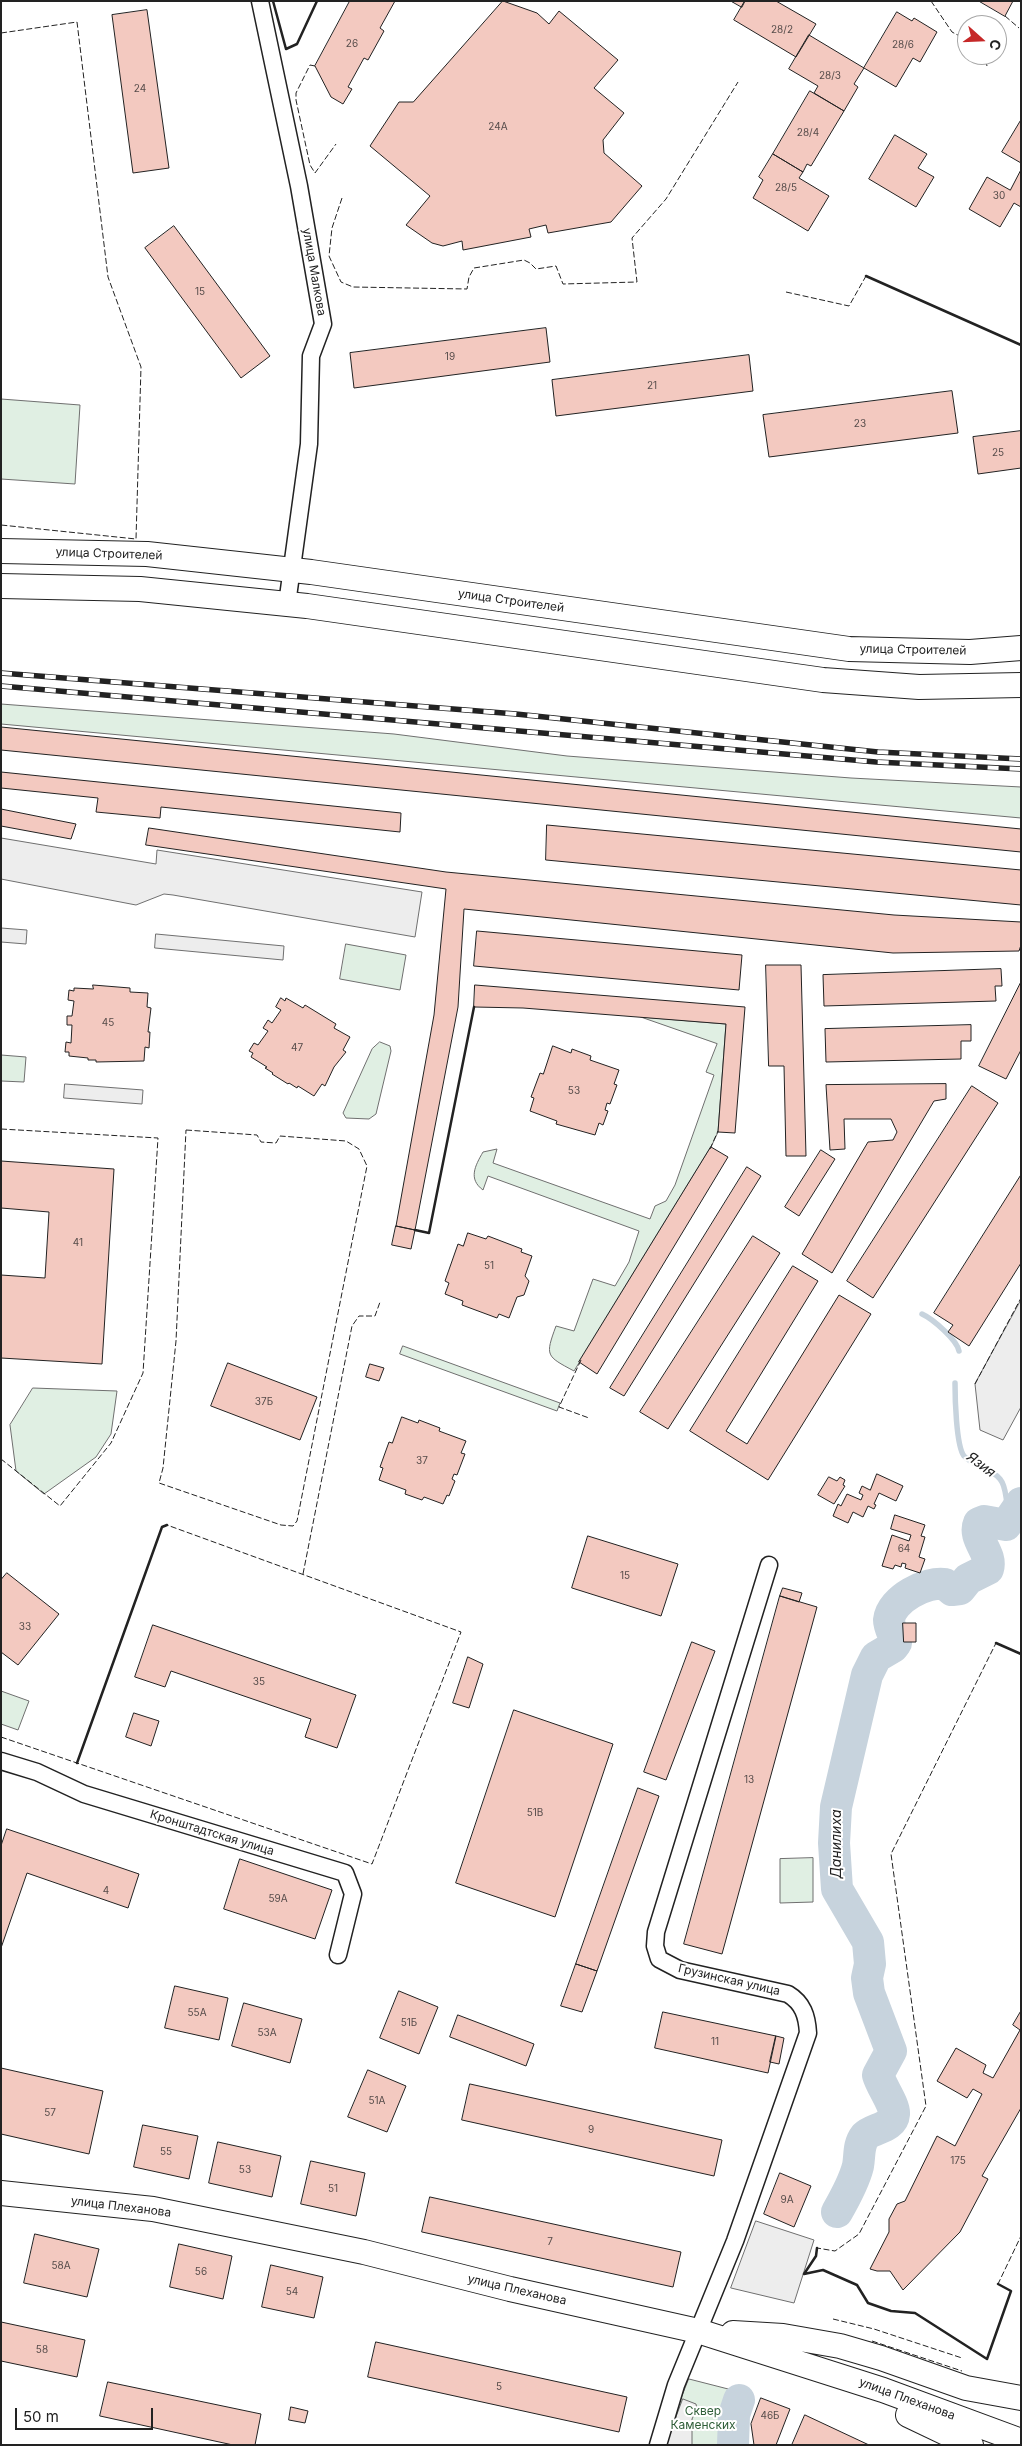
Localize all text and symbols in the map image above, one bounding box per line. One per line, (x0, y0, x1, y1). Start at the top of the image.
north arrow (957, 15, 1007, 65)
house number: 28/2 (771, 24, 793, 36)
text: С (986, 37, 1005, 53)
house number: 26 (346, 38, 358, 50)
house number: 28/6 (892, 39, 914, 51)
house number: 28/3 (819, 70, 841, 82)
house number: 24 (134, 83, 146, 95)
house number: 24А (488, 121, 508, 133)
house number: 28/4 (797, 127, 819, 139)
house number: 28/5 (775, 182, 797, 194)
house number: 30 (993, 190, 1005, 202)
street label: улица Малкова (299, 227, 329, 317)
house number: 15 (195, 286, 205, 298)
house number: 19 (445, 351, 455, 363)
house number: 21 (647, 380, 657, 392)
house number: 23 (854, 418, 866, 430)
house number: 25 (992, 447, 1004, 459)
street label: улица Строителей (55, 545, 163, 563)
street label: улица Строителей (457, 586, 565, 616)
street label: улица Строителей (859, 642, 967, 658)
house number: 45 (102, 1017, 114, 1029)
house number: 47 (291, 1042, 303, 1054)
house number: 53 (568, 1085, 580, 1097)
house number: 41 (73, 1237, 83, 1249)
house number: 51 (484, 1260, 494, 1272)
house number: 37Б (255, 1396, 273, 1408)
water label: Язия (963, 1449, 999, 1481)
house number: 37 (416, 1455, 428, 1467)
house number: 64 (898, 1543, 910, 1555)
house number: 15 (620, 1570, 630, 1582)
house number: 33 (19, 1621, 31, 1633)
house number: 35 (253, 1676, 265, 1688)
house number: 13 (744, 1774, 754, 1786)
street label: Кронштадтская улица (148, 1807, 276, 1859)
house number: 51В (527, 1807, 543, 1819)
water label: Данилиха (829, 1809, 845, 1879)
house number: 4 (103, 1885, 109, 1897)
house number: 59А (268, 1893, 288, 1905)
street label: Грузинская улица (677, 1961, 781, 1999)
house number: 55А (187, 2007, 207, 2019)
house number: 51Б (401, 2017, 417, 2029)
house number: 53А (257, 2027, 277, 2039)
house number: 11 (711, 2036, 719, 2048)
house number: 51А (368, 2095, 386, 2107)
house number: 57 (44, 2107, 56, 2119)
house number: 9 (588, 2124, 594, 2136)
house number: 55 (160, 2146, 172, 2158)
house number: 175 (950, 2155, 966, 2167)
house number: 53 (239, 2164, 251, 2176)
house number: 51 (328, 2183, 338, 2195)
street label: улица Плеханова (70, 2194, 172, 2220)
house number: 9А (780, 2194, 794, 2206)
house number: 7 (547, 2236, 553, 2248)
house number: 58А (51, 2260, 71, 2272)
house number: 56 (195, 2266, 207, 2278)
street label: улица Плеханова (466, 2272, 568, 2308)
house number: 54 (286, 2286, 298, 2298)
house number: 58 (36, 2344, 48, 2356)
street label: улица Плеханова (857, 2375, 957, 2423)
house number: 5 (496, 2381, 502, 2393)
scale bar (18, 2398, 155, 2430)
park label: Сквер Каменских (670, 2404, 736, 2432)
text: 50 m (23, 2407, 59, 2426)
house number: 46Б (760, 2410, 780, 2422)

